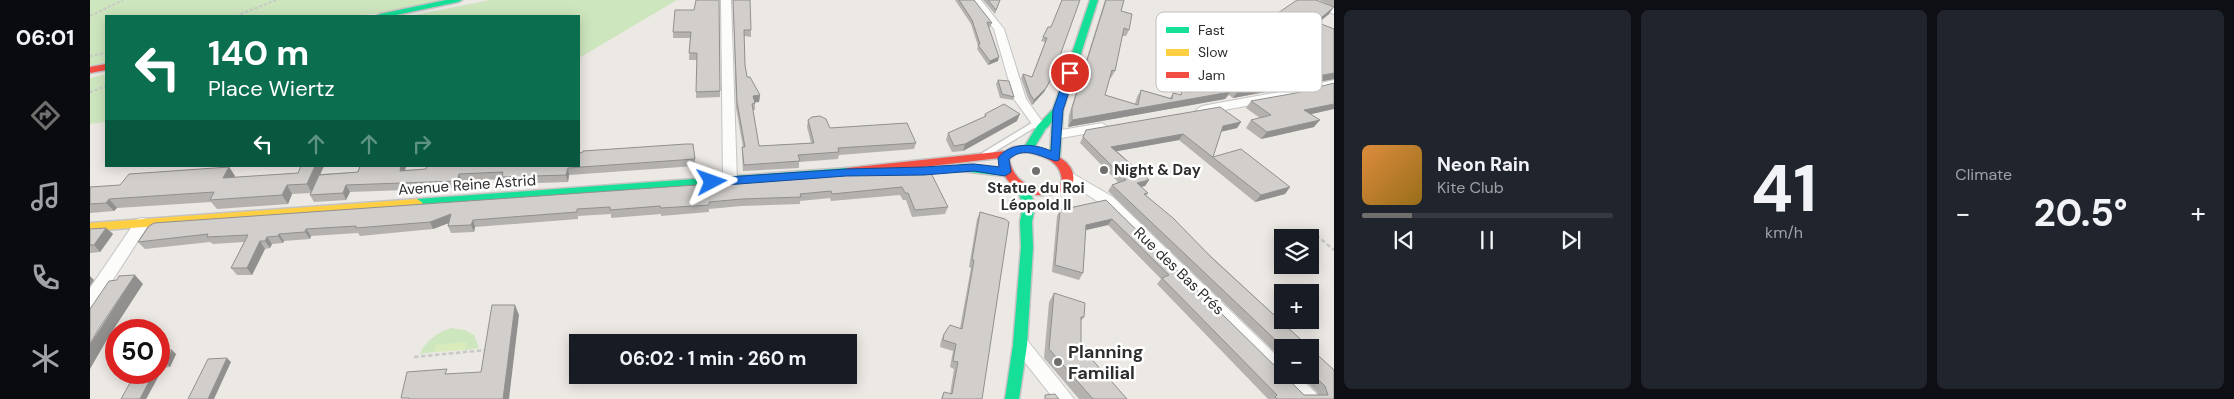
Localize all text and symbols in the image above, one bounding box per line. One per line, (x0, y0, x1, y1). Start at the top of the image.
legend (1156, 12, 1322, 92)
text: Fast (1198, 21, 1225, 39)
text: 06:01 (16, 23, 74, 52)
text: 140 m (208, 30, 309, 76)
icon: left (125, 35, 190, 100)
text: Slow (1198, 43, 1228, 61)
pin (1049, 52, 1091, 94)
icon: arrive (1056, 59, 1084, 87)
text: Jam (1198, 66, 1225, 84)
text: Place Wiertz (208, 74, 334, 103)
icon: directions (28, 98, 63, 133)
icon: left (249, 130, 277, 158)
icon: ahead (302, 130, 330, 158)
icon: ahead (355, 130, 383, 158)
icon: right (408, 130, 436, 158)
text: 41 (1751, 147, 1817, 231)
text: Neon Rain (1437, 152, 1530, 177)
position arrow (685, 155, 737, 207)
place label: Night & Day (1114, 160, 1201, 180)
marker: Night & Day (1098, 164, 1110, 176)
text: Climate (1955, 164, 2012, 185)
marker: Statue du Roi Léopold II (1030, 165, 1042, 177)
street label: Avenue Reine Astrid (397, 170, 537, 200)
text: Kite Club (1437, 177, 1504, 198)
place label: Statue du Roi Léopold II (987, 178, 1085, 215)
icon: music (28, 179, 63, 214)
text: 20.5° (2034, 188, 2128, 238)
text: − (1955, 195, 1971, 232)
text: + (2191, 195, 2206, 232)
text: km/h (1765, 222, 1803, 243)
street label: Rue des Bas Prés (1130, 223, 1228, 319)
icon: previous (1390, 226, 1418, 254)
icon: pause (1473, 226, 1501, 254)
icon: next (1557, 226, 1585, 254)
map controls (1274, 229, 1319, 384)
button: layers (1274, 229, 1319, 274)
icon: phone (28, 260, 63, 295)
button: + (1274, 284, 1319, 329)
speed limit sign: 50 (105, 319, 170, 384)
button: − (1274, 339, 1319, 384)
place label: Planning Familial (1068, 340, 1143, 385)
icon: climate (28, 341, 63, 376)
text: 06:02 · 1 min · 260 m (620, 346, 806, 371)
marker: Planning Familial (1052, 356, 1064, 368)

